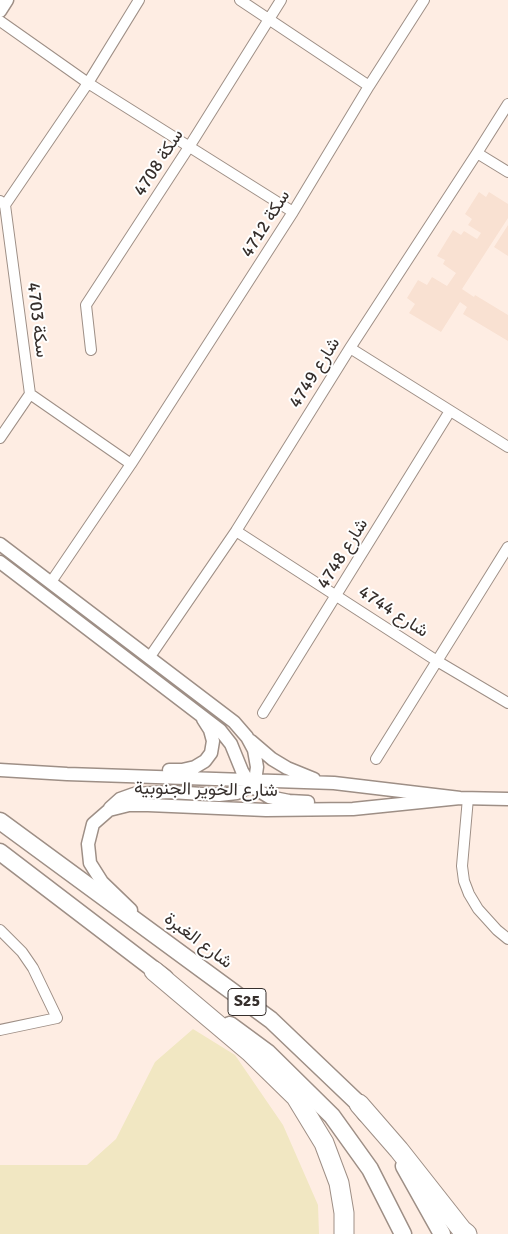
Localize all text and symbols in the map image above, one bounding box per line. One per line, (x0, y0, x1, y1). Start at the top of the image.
street label: سكة 4708 (129, 125, 189, 201)
street label: سكة 4712 (237, 186, 295, 262)
street label: 4703 سكة (22, 281, 52, 359)
street label: 4749 شارع (285, 334, 345, 412)
street label: 4748 شارع (313, 515, 373, 593)
street label: 4744 شارع (354, 581, 432, 643)
street label: شارع الخوير الجنوبية (134, 778, 278, 802)
street label: شارع الغبرة (160, 908, 236, 974)
road number: S25 (228, 989, 266, 1016)

